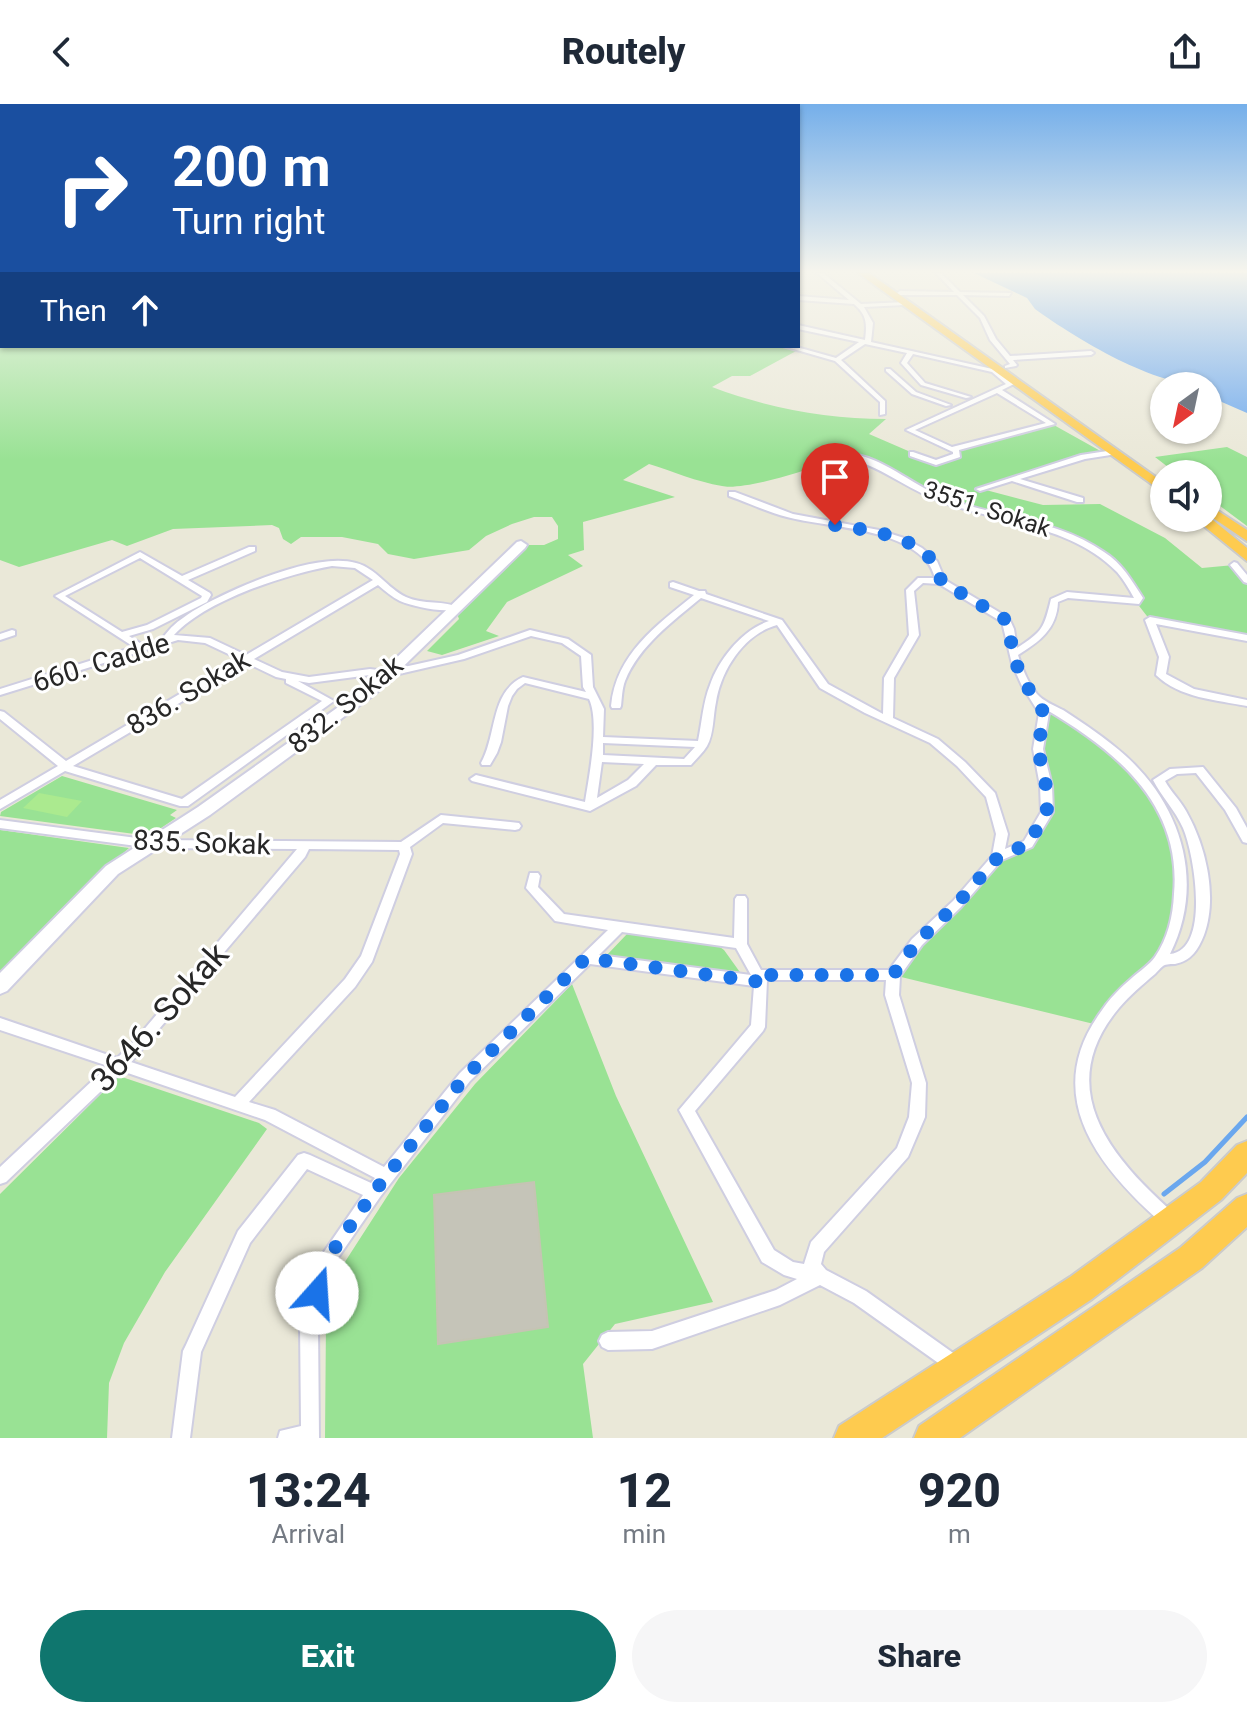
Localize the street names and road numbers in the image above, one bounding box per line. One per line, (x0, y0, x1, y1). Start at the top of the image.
street label: 3551. Sokak (920, 475, 1055, 543)
street label: 660. Cadde (29, 626, 174, 699)
street label: 836. Sokak (121, 642, 256, 742)
street label: 832. Sokak (281, 648, 410, 761)
street label: 835. Sokak (133, 824, 272, 861)
street label: 3646. Sokak (82, 934, 237, 1100)

